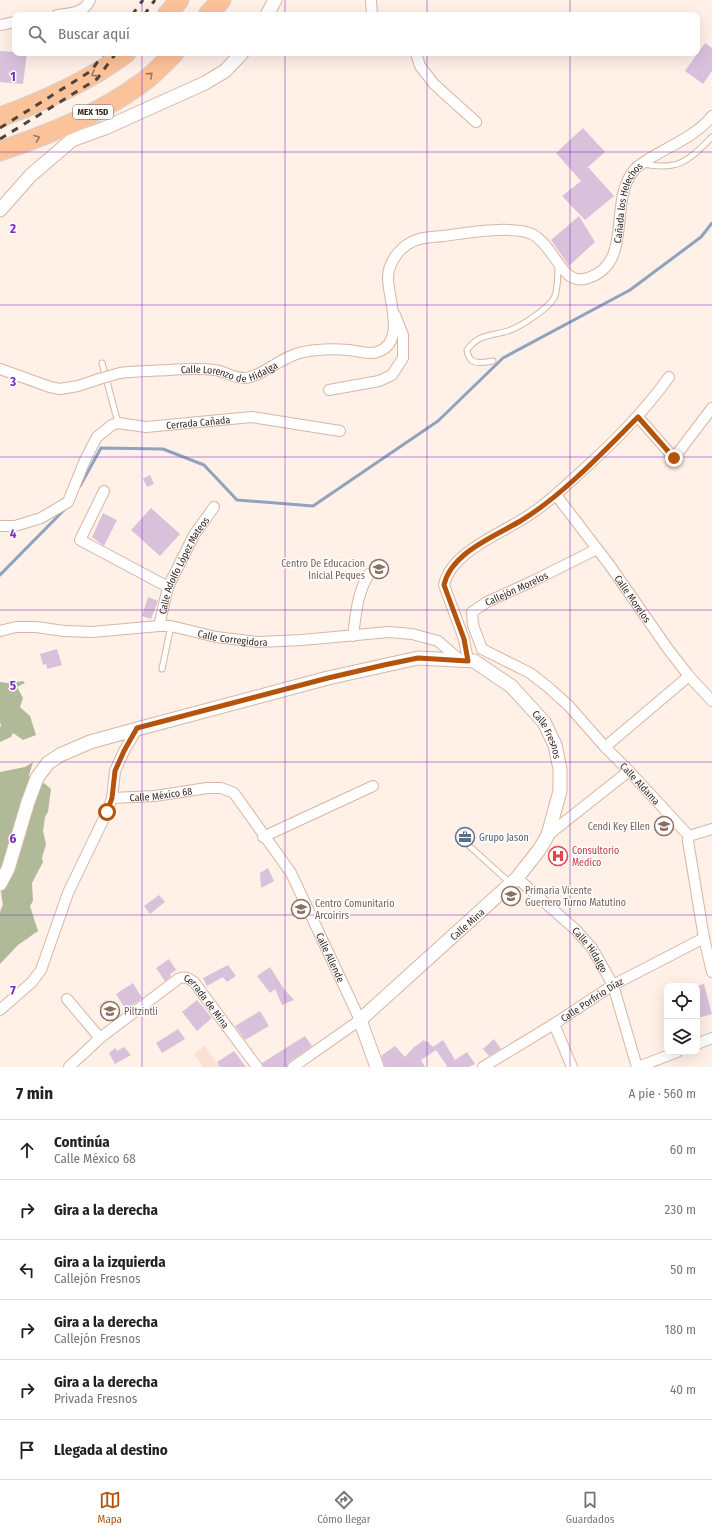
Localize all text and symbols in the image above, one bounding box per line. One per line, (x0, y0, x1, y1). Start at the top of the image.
search box (12, 12, 700, 56)
icon: search (26, 23, 48, 45)
text: Buscar aquí (58, 25, 130, 43)
text: 1 (10, 69, 16, 84)
one-way arrow (90, 70, 98, 77)
one-way arrow (145, 73, 153, 80)
road number: MEX 15D (73, 105, 113, 119)
one-way arrow (33, 134, 40, 142)
street label: Cañada los Helechos (612, 160, 645, 244)
text: 2 (9, 221, 16, 236)
street label: Calle Lorenzo de Hidalga (180, 359, 280, 385)
text: 3 (9, 374, 16, 389)
street label: Cerrada Cañada (166, 414, 231, 432)
route end (665, 449, 683, 467)
street label: Calle Adolfo López Mateos (157, 515, 212, 615)
text: 4 (10, 526, 17, 541)
place label: Centro De Educacion Inicial Peques (281, 558, 365, 582)
school or university icon: Centro De Educacion Inicial Peques (368, 558, 390, 580)
street label: Callejón Morelos (483, 569, 550, 609)
street label: Calle Morelos (611, 573, 653, 625)
street label: Calle Corregidora (196, 628, 268, 649)
text: 5 (10, 678, 16, 693)
street label: Calle Fresnos (529, 708, 563, 760)
street label: Calle Aldama (617, 761, 662, 808)
street label: Calle México 68 (129, 785, 193, 804)
route start (98, 803, 116, 821)
school or university icon: Cendi Key Ellen (653, 815, 675, 837)
place label: Cendi Key Ellen (588, 821, 650, 833)
office icon: Grupo Jason (454, 826, 476, 848)
text: 6 (10, 831, 17, 846)
place label: Grupo Jason (479, 832, 529, 844)
hospital icon: Consultorio Medico (547, 845, 569, 867)
place label: Consultorio Medico (572, 845, 619, 869)
school or university icon: Primaria Vicente Guerrero Turno Matutino (500, 885, 522, 907)
place label: Primaria Vicente Guerrero Turno Matutino (525, 885, 626, 909)
school or university icon: Centro Comunitario Arcoirirs (290, 898, 312, 920)
place label: Centro Comunitario Arcoirirs (315, 898, 394, 922)
street label: Calle Mina (448, 906, 487, 943)
street label: Calle Hidalgo (569, 925, 610, 975)
street label: Calle Allende (313, 931, 346, 985)
street label: Cerrada de Mina (182, 972, 231, 1031)
street label: Calle Porfirio Díaz (559, 976, 625, 1025)
text: 7 (10, 983, 16, 998)
map controls (664, 983, 700, 1055)
button: locate (664, 983, 700, 1019)
school or university icon: Piltzintli (99, 1000, 121, 1022)
place label: Piltzintli (124, 1006, 158, 1018)
button: layers (664, 1019, 700, 1055)
text: 7 min (16, 1083, 53, 1104)
text: A pie · 560 m (628, 1086, 696, 1101)
text: Continúa (54, 1133, 110, 1151)
icon: ahead (16, 1139, 38, 1161)
text: 60 m (670, 1142, 696, 1157)
text: Calle México 68 (54, 1151, 136, 1166)
icon: right (16, 1199, 38, 1221)
text: Gira a la derecha (54, 1201, 158, 1219)
text: 230 m (665, 1202, 696, 1217)
text: Gira a la izquierda (54, 1253, 166, 1271)
icon: left (16, 1259, 38, 1281)
text: 50 m (670, 1262, 696, 1277)
text: Callejón Fresnos (54, 1271, 141, 1286)
text: Gira a la derecha (54, 1313, 158, 1331)
icon: right (16, 1319, 38, 1341)
text: 180 m (665, 1322, 696, 1337)
text: Callejón Fresnos (54, 1331, 141, 1346)
text: Gira a la derecha (54, 1373, 158, 1391)
icon: right (16, 1379, 38, 1401)
text: 40 m (670, 1382, 696, 1397)
text: Privada Fresnos (54, 1391, 137, 1406)
icon: arrive (16, 1439, 38, 1461)
text: Llegada al destino (54, 1441, 168, 1459)
tab: Mapa (98, 1489, 122, 1526)
tab: Cómo llegar (317, 1489, 371, 1526)
tab: Guardados (566, 1489, 614, 1526)

